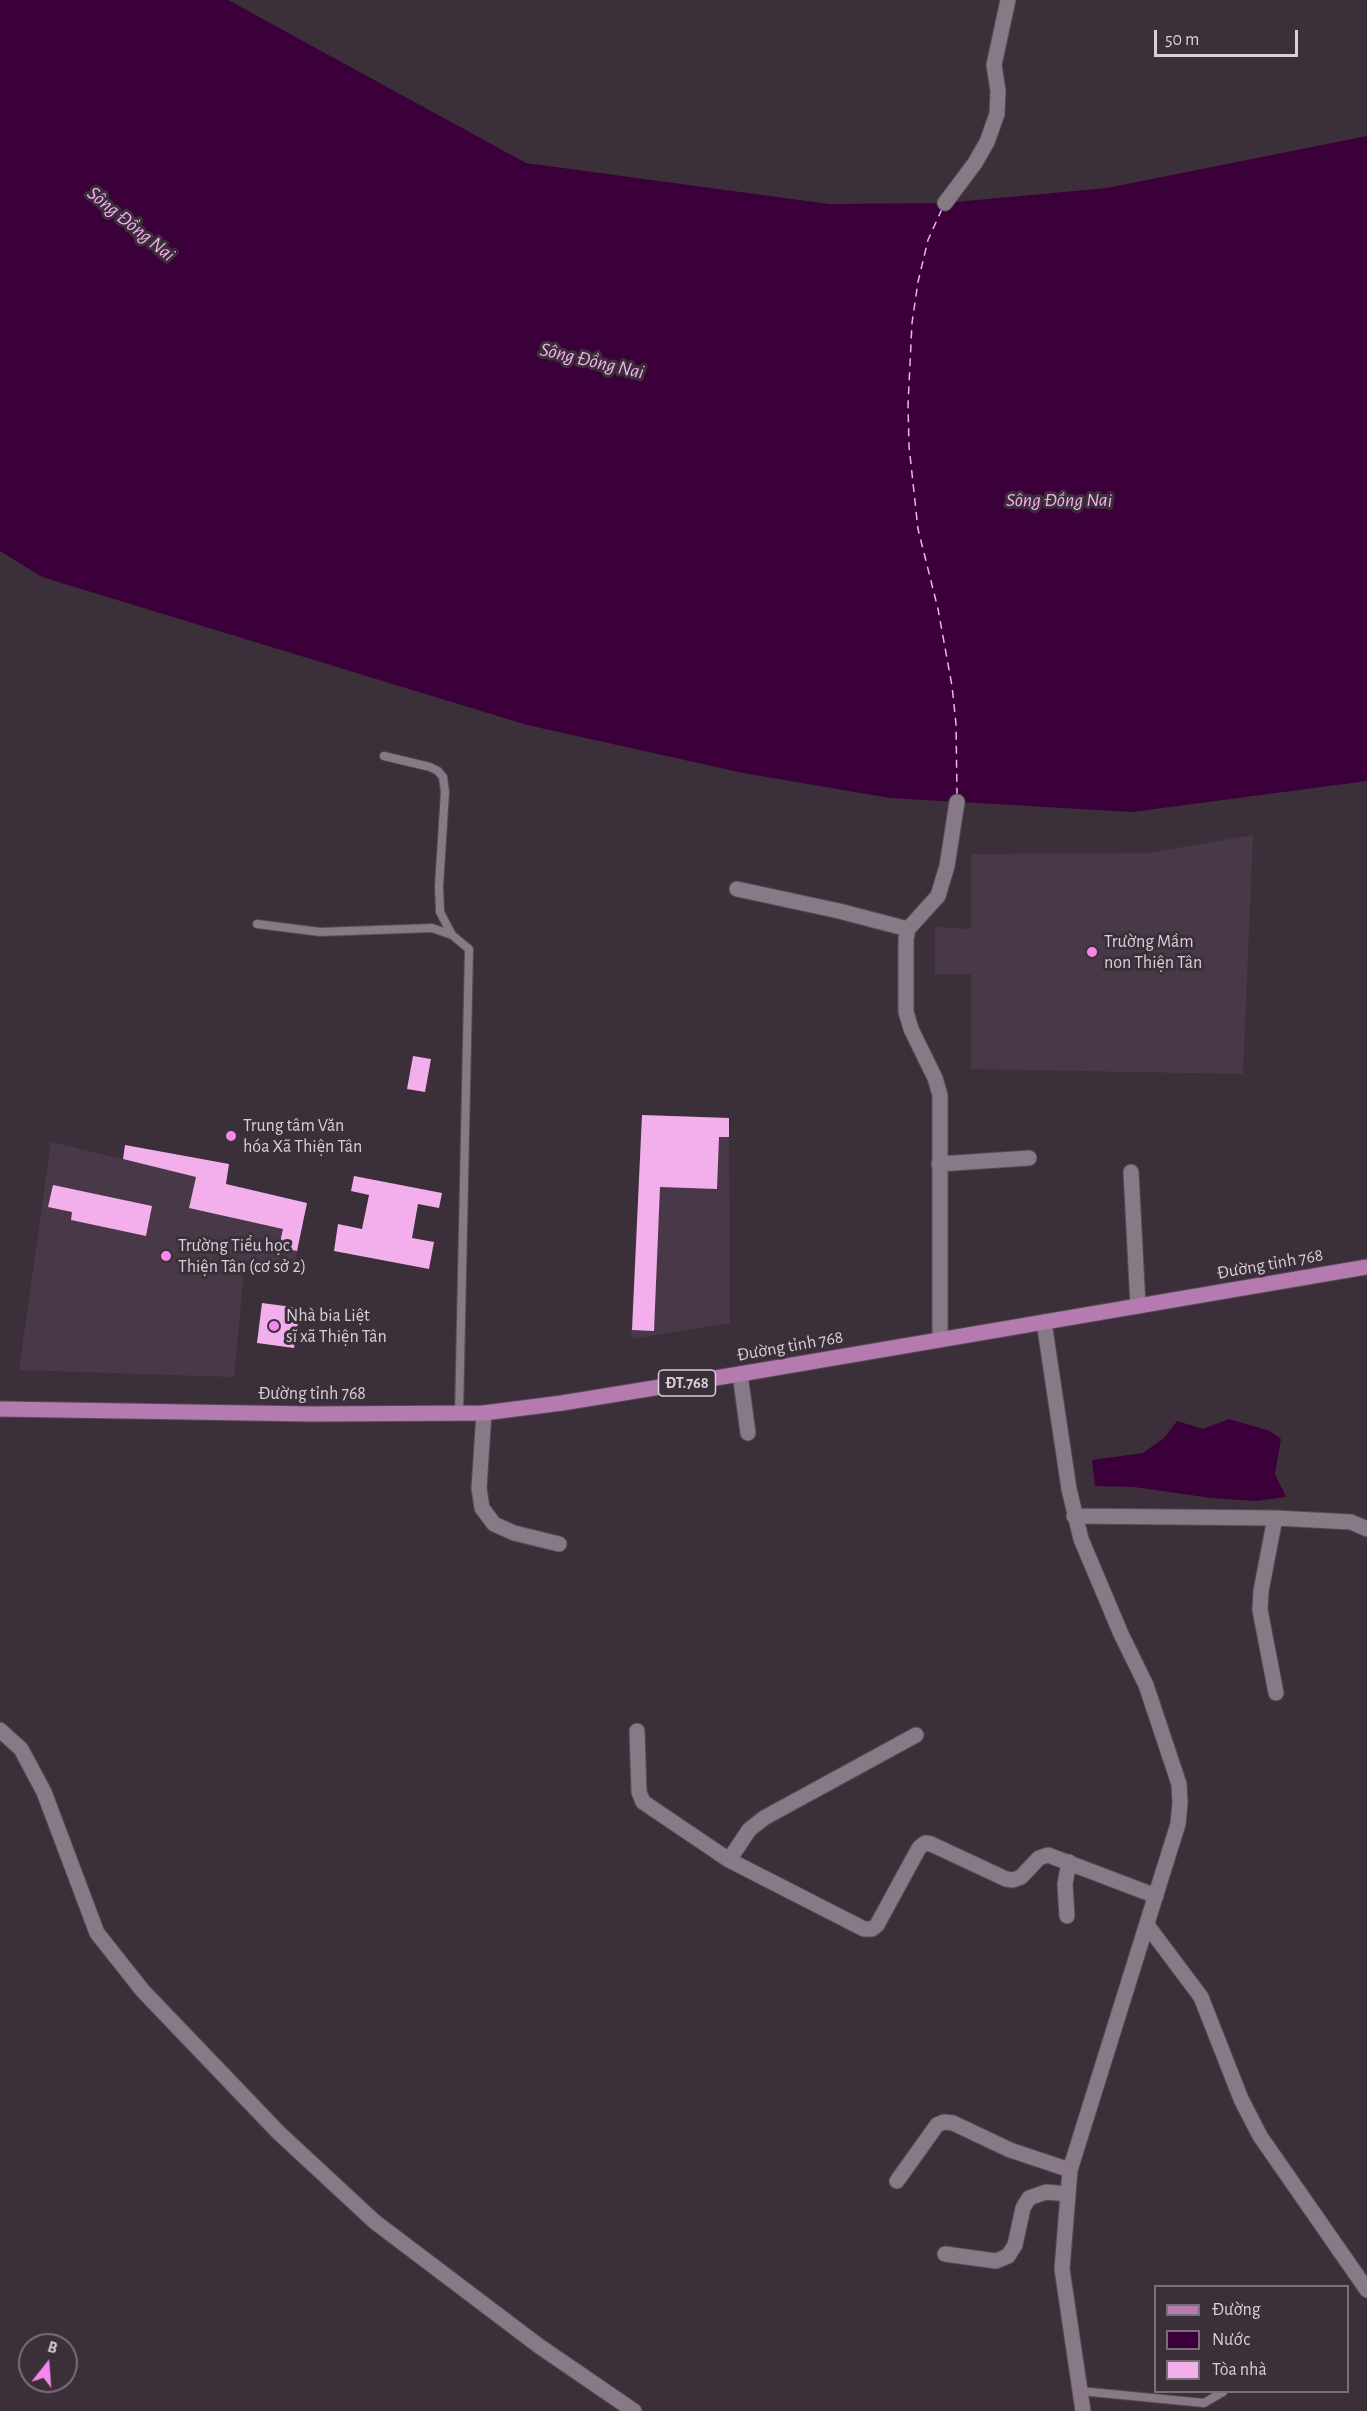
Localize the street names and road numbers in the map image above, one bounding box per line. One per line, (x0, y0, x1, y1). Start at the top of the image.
street label: Đường tỉnh 768 (1215, 1244, 1325, 1284)
street label: Đường tỉnh 768 (735, 1326, 845, 1366)
road number: ĐT.768 (658, 1370, 716, 1396)
street label: Đường tỉnh 768 (258, 1383, 366, 1405)

